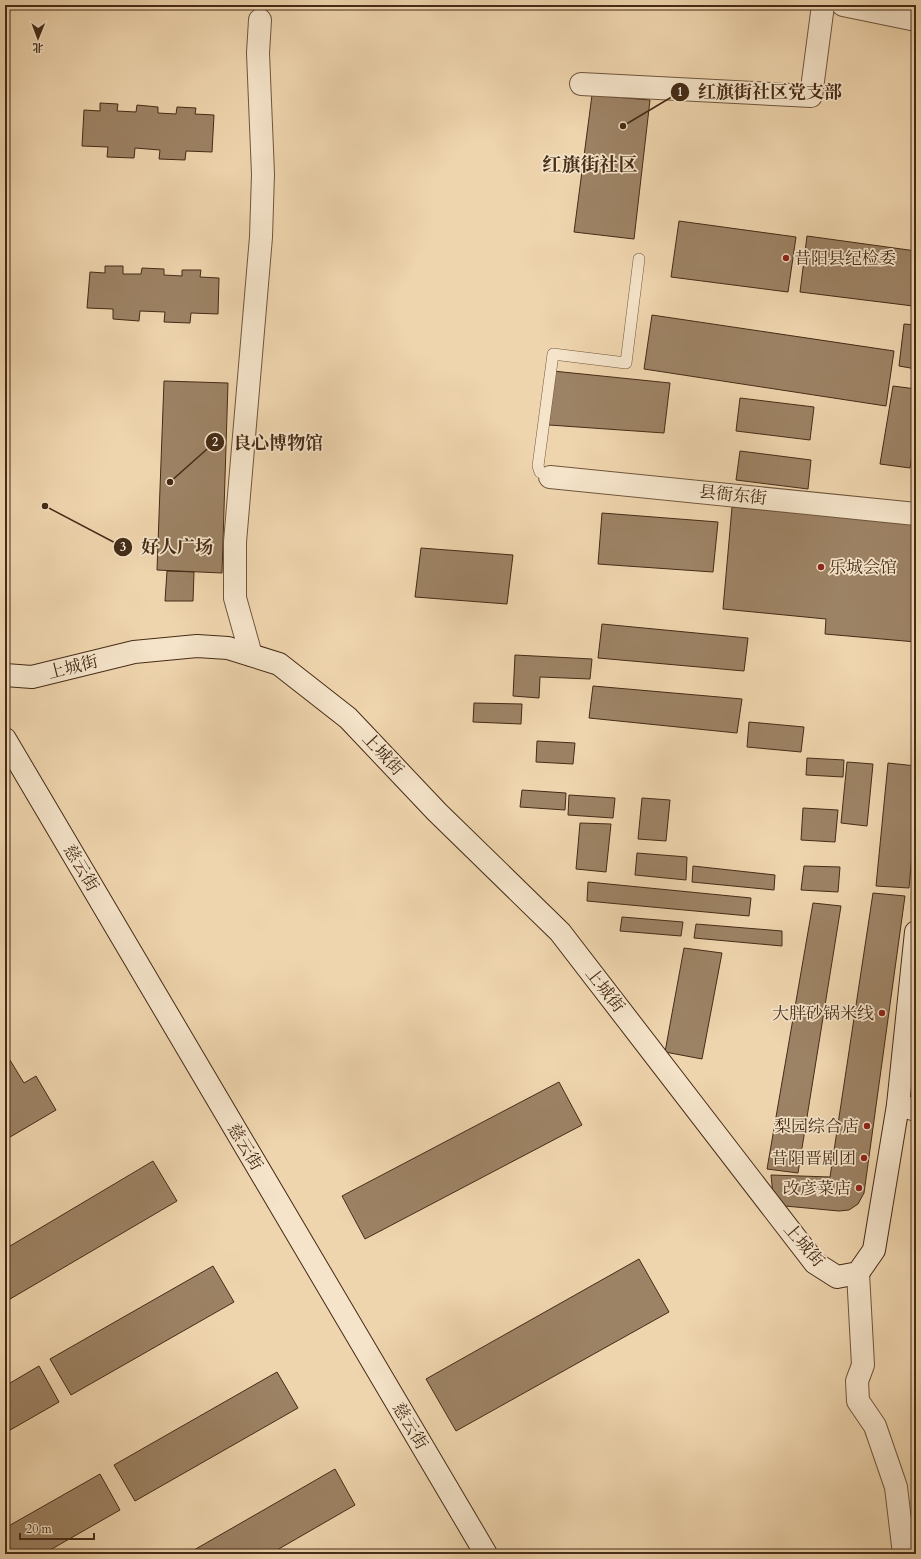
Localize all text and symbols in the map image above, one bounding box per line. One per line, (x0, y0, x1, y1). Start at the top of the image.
north arrow (18, 18, 58, 58)
text: 北 (32, 40, 43, 55)
callout: 红旗街社区党支部 (670, 77, 850, 107)
text: 红旗街社区党支部 (698, 80, 842, 105)
text: 1 (677, 84, 683, 100)
district label: 红旗街社区 (542, 152, 638, 178)
place label: 昔阳县纪检委 (794, 247, 896, 270)
marker: 昔阳县纪检委 (781, 253, 791, 263)
callout: 良心博物馆 (205, 427, 331, 457)
text: 良心博物馆 (233, 431, 323, 456)
text: 2 (212, 434, 218, 450)
street label: 县衙东街 (698, 480, 768, 510)
callout: 好人广场 (113, 532, 221, 562)
text: 好人广场 (141, 535, 213, 560)
text: 3 (120, 539, 126, 555)
place label: 乐城会馆 (829, 556, 897, 579)
marker: 乐城会馆 (816, 562, 826, 572)
street label: 上城街 (45, 650, 101, 684)
street label: 上城街 (357, 728, 409, 780)
street label: 慈云街 (58, 840, 104, 896)
street label: 上城街 (580, 963, 630, 1017)
place label: 大胖砂锅米线 (772, 1002, 874, 1025)
marker: 大胖砂锅米线 (877, 1008, 887, 1018)
place label: 梨园综合店 (774, 1115, 859, 1138)
street label: 慈云街 (222, 1119, 268, 1175)
marker: 梨园综合店 (862, 1121, 872, 1131)
place label: 昔阳晋剧团 (771, 1147, 856, 1170)
marker: 昔阳晋剧团 (859, 1153, 869, 1163)
place label: 改彦菜店 (783, 1177, 851, 1200)
marker: 改彦菜店 (854, 1183, 864, 1193)
street label: 上城街 (779, 1218, 829, 1272)
street label: 慈云街 (387, 1398, 433, 1454)
scale bar (20, 1515, 94, 1541)
text: 20 m (26, 1521, 53, 1537)

